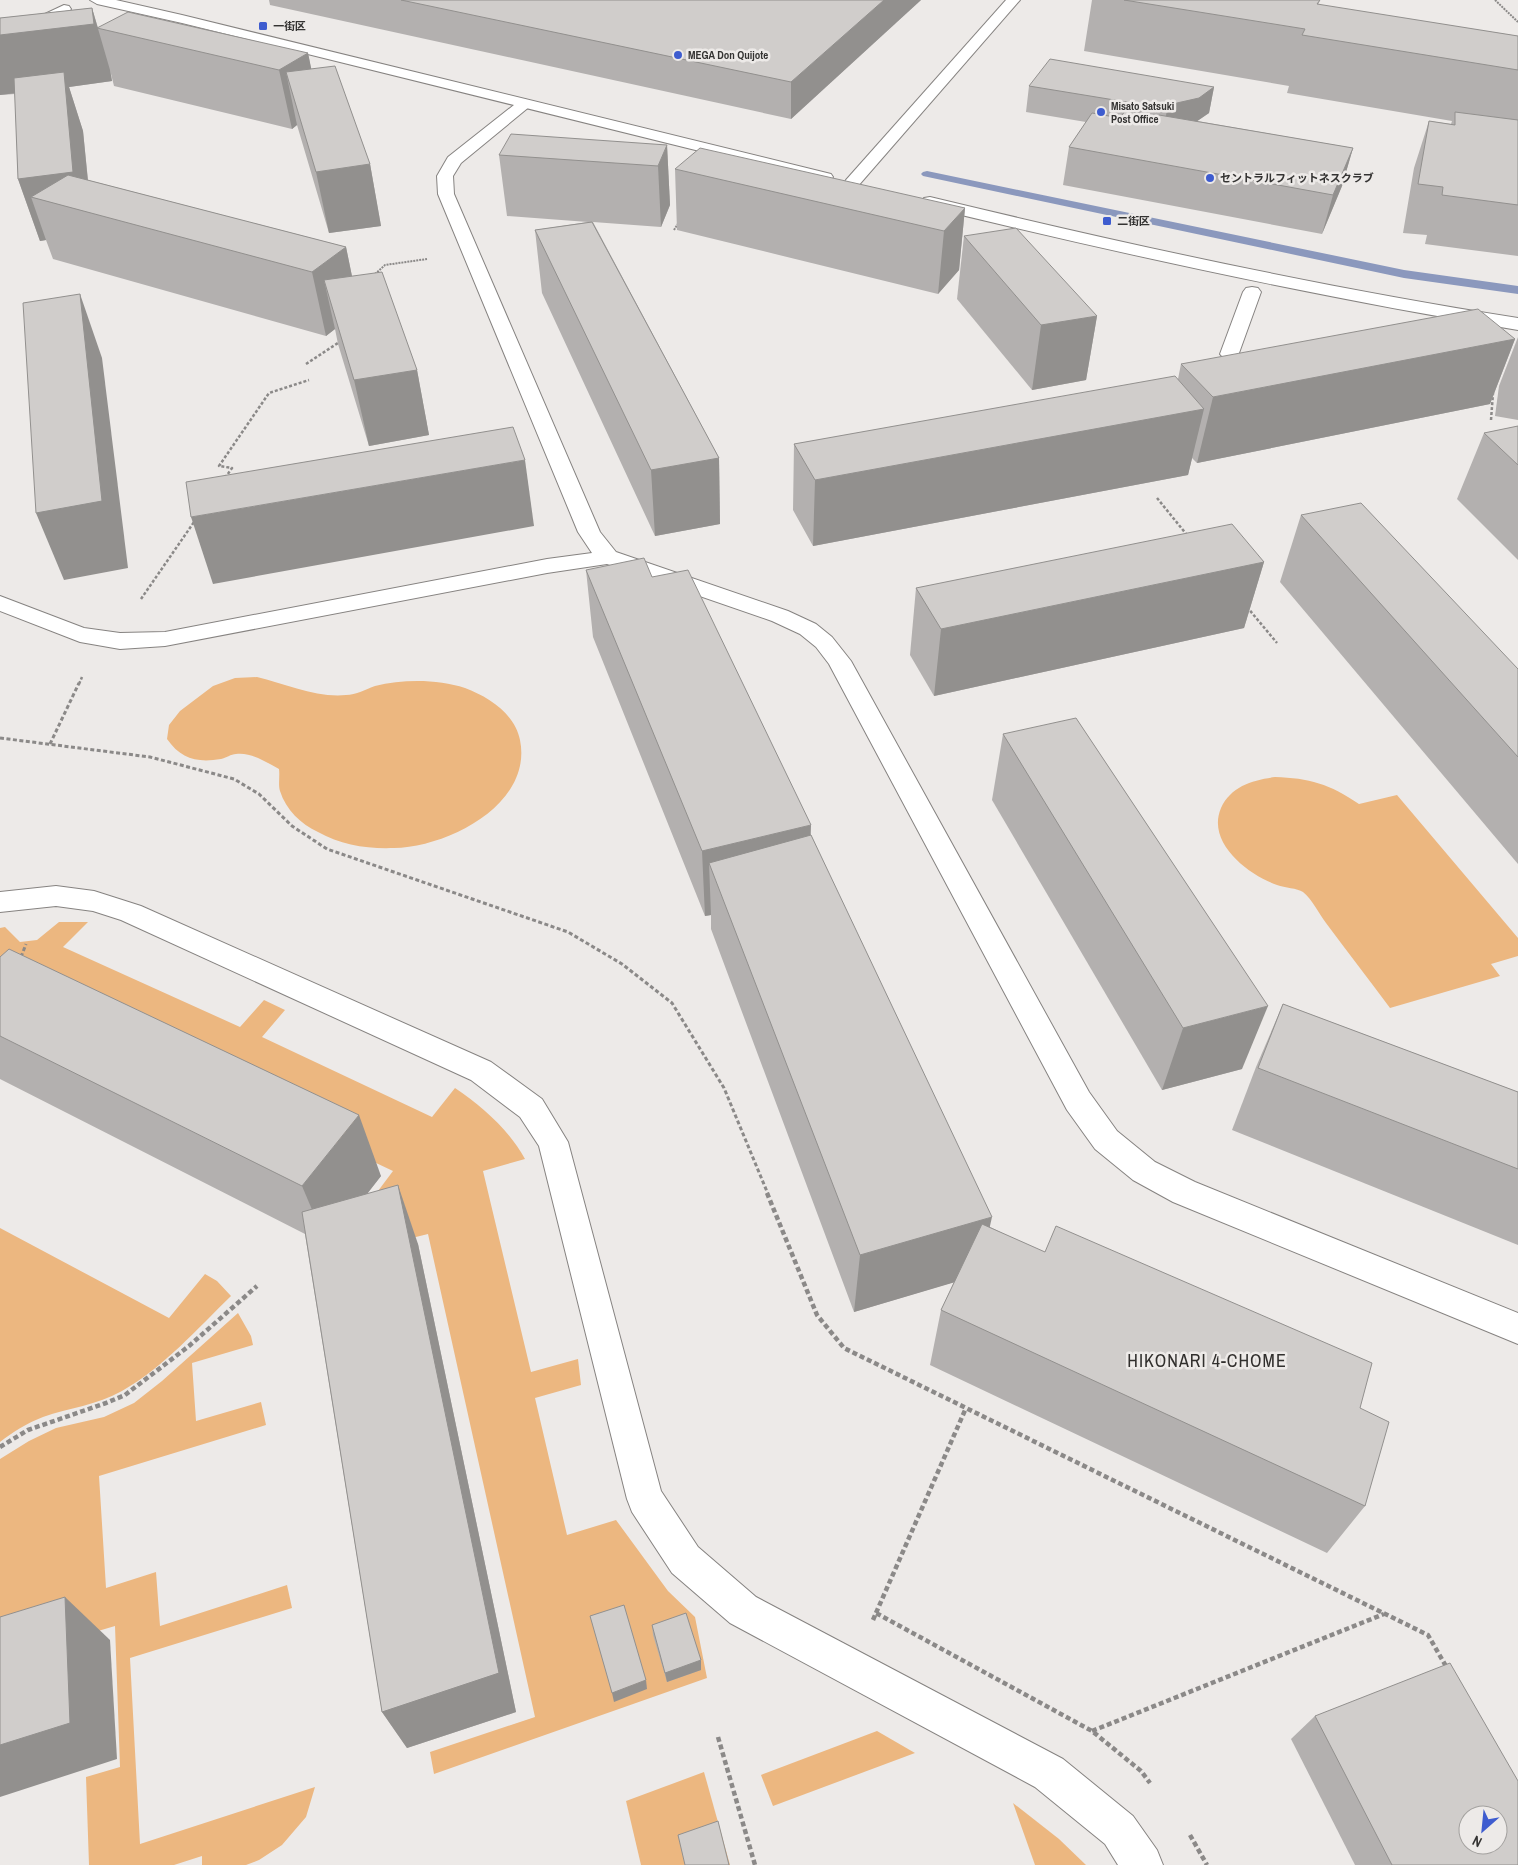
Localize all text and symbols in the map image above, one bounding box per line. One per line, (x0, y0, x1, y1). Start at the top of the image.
place label: 一街区 (273, 19, 306, 33)
marker: 一街区 (257, 20, 269, 32)
place label: MEGA Don Quijote (688, 48, 768, 62)
marker: MEGA Don Quijote (672, 49, 684, 61)
place label: Misato Satsuki Post Office (1111, 99, 1174, 126)
marker: Misato Satsuki Post Office (1095, 106, 1107, 118)
place label: セントラルフィットネスクラブ (1220, 171, 1374, 185)
marker: セントラルフィットネスクラブ (1204, 172, 1216, 184)
place label: 二街区 (1117, 214, 1150, 228)
marker: 二街区 (1101, 215, 1113, 227)
district label: HIKONARI 4-CHOME (1127, 1348, 1287, 1373)
north arrow (1458, 1805, 1508, 1855)
text: N (1469, 1832, 1485, 1851)

